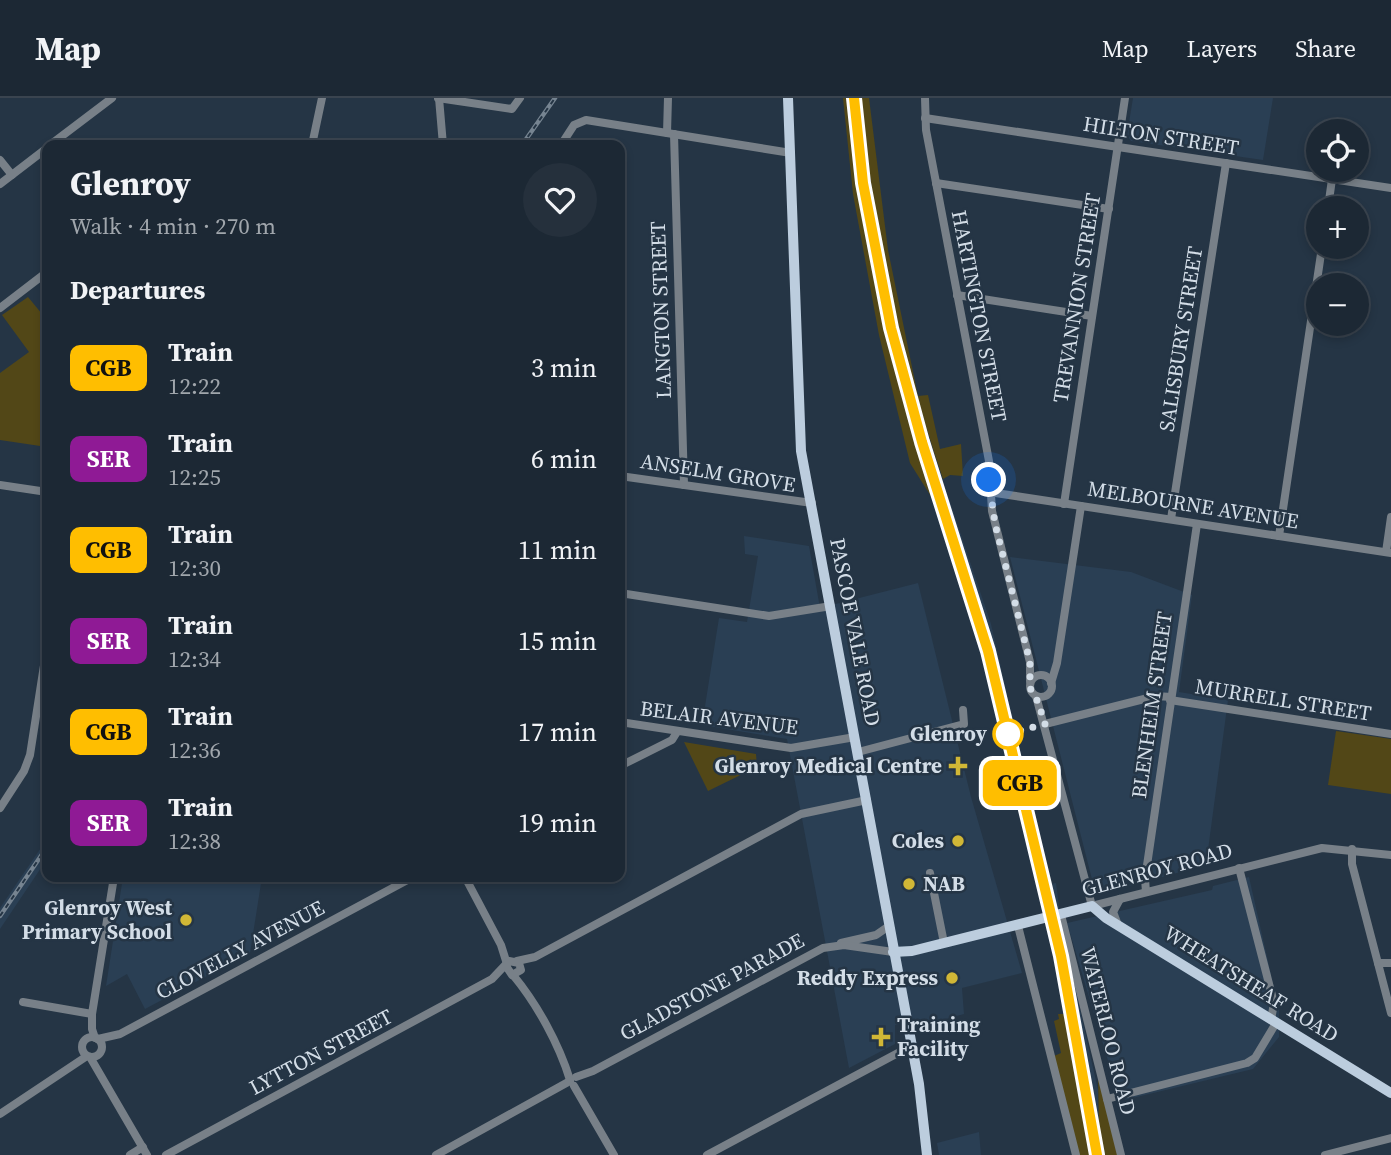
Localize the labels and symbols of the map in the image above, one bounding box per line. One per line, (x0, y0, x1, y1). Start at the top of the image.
street label: HILTON STREET (1081, 109, 1241, 162)
street label: TREVANNION STREET (1046, 191, 1107, 405)
street label: HARTINGTON STREET (945, 208, 1014, 425)
street label: LANGTON STREET (643, 221, 678, 399)
street label: SALISBURY STREET (1152, 244, 1210, 434)
street label: ANSELM GROVE (639, 446, 798, 499)
your location (971, 462, 1006, 497)
street label: MELBOURNE AVENUE (1085, 473, 1301, 536)
street label: PASCOE VALE ROAD (823, 535, 888, 729)
street label: BLENHEIM STREET (1124, 609, 1179, 800)
street label: MURRELL STREET (1193, 671, 1374, 728)
street label: BELAIR AVENUE (638, 693, 800, 742)
place label: Glenroy (910, 719, 988, 748)
marker: Glenroy (993, 719, 1023, 749)
place label: Glenroy Medical Centre (714, 751, 942, 780)
marker: Glenroy Medical Centre (948, 756, 968, 776)
line badge: CGB (980, 760, 1060, 806)
place label: Coles (892, 826, 944, 855)
marker: Coles (950, 833, 966, 849)
street label: GLENROY ROAD (1078, 835, 1235, 904)
place label: NAB (923, 869, 965, 898)
marker: NAB (901, 876, 917, 892)
place label: Glenroy West Primary School (22, 893, 172, 946)
street label: CLOVELLY AVENUE (150, 893, 329, 1006)
marker: Glenroy West Primary School (178, 912, 194, 928)
street label: WHEATSHEAF ROAD (1158, 918, 1344, 1049)
street label: GLADSTONE PARADE (615, 926, 809, 1047)
street label: WATERLOO ROAD (1074, 944, 1143, 1118)
place label: Reddy Express (797, 963, 938, 992)
marker: Reddy Express (944, 970, 960, 986)
street label: LYTTON STREET (244, 1001, 398, 1102)
place label: Training Facility (897, 1010, 981, 1063)
marker: Training Facility (871, 1027, 891, 1047)

